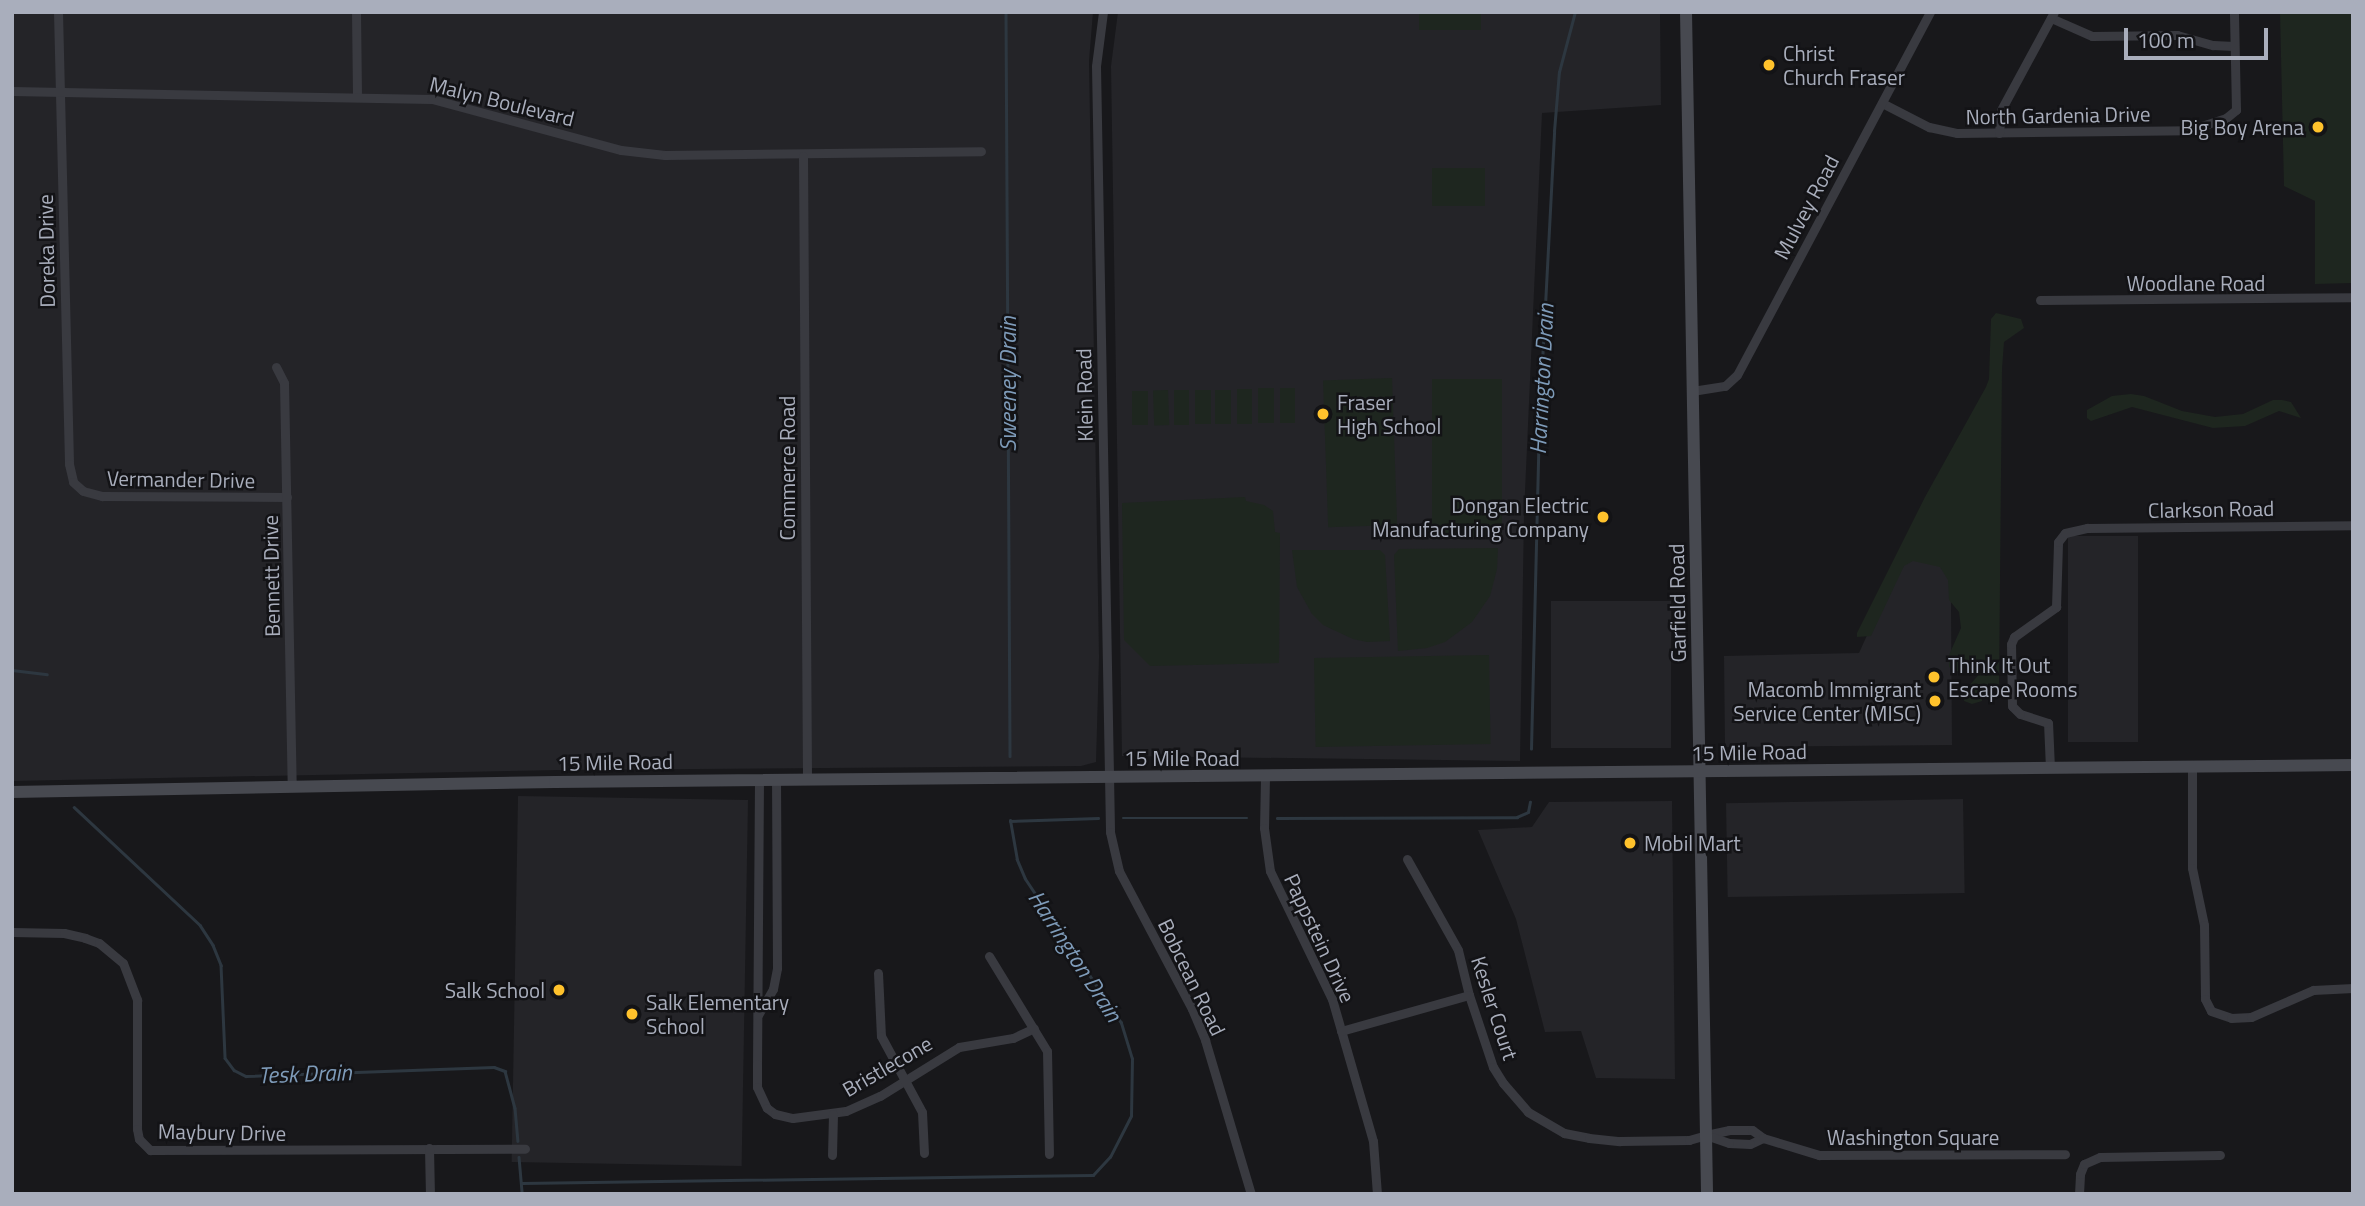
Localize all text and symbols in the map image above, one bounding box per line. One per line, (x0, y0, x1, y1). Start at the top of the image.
scale bar (2127, 14, 2270, 58)
text: 100 m (2137, 24, 2194, 56)
place label: Christ Church Fraser (1783, 40, 1905, 90)
marker: Christ Church Fraser (1761, 57, 1777, 73)
street label: Malyn Boulevard (427, 71, 577, 131)
street label: North Gardenia Drive (1965, 101, 2151, 129)
place label: Big Boy Arena (2180, 114, 2304, 140)
marker: Big Boy Arena (2310, 119, 2326, 135)
street label: Mulvey Road (1768, 151, 1844, 263)
street label: Doreka Drive (32, 194, 60, 308)
street label: Woodlane Road (2127, 270, 2265, 296)
water label: Harrington Drain (1524, 303, 1560, 455)
water label: Sweeney Drain (994, 316, 1022, 452)
street label: Klein Road (1071, 348, 1097, 442)
place label: Fraser High School (1337, 389, 1441, 439)
street label: Commerce Road (774, 396, 800, 540)
marker: Fraser High School (1315, 406, 1331, 422)
street label: Vermander Drive (107, 465, 255, 493)
place label: Dongan Electric Manufacturing Company (1372, 492, 1589, 542)
street label: Clarkson Road (2148, 495, 2274, 523)
marker: Dongan Electric Manufacturing Company (1595, 509, 1611, 525)
street label: Bennett Drive (257, 515, 285, 637)
street label: Garfield Road (1663, 543, 1691, 663)
place label: Think It Out Escape Rooms (1948, 652, 2078, 702)
marker: Think It Out Escape Rooms (1926, 669, 1942, 685)
place label: Macomb Immigrant Service Center (MISC) (1733, 676, 1921, 726)
marker: Macomb Immigrant Service Center (MISC) (1927, 693, 1943, 709)
street label: 15 Mile Road (1691, 738, 1807, 766)
street label: 15 Mile Road (1124, 745, 1240, 771)
street label: 15 Mile Road (557, 748, 673, 776)
place label: Mobil Mart (1644, 830, 1741, 856)
marker: Mobil Mart (1622, 835, 1638, 851)
street label: Pappstein Drive (1279, 870, 1361, 1006)
water label: Harrington Drain (1022, 885, 1128, 1027)
street label: Bobcean Road (1153, 915, 1231, 1039)
street label: Kesler Court (1466, 953, 1524, 1063)
place label: Salk School (445, 977, 545, 1003)
marker: Salk School (551, 982, 567, 998)
place label: Salk Elementary School (646, 989, 789, 1039)
marker: Salk Elementary School (624, 1006, 640, 1022)
street label: Bristlecone (838, 1030, 936, 1102)
water label: Tesk Drain (258, 1059, 352, 1089)
street label: Maybury Drive (158, 1118, 286, 1146)
street label: Washington Square (1827, 1124, 1999, 1150)

